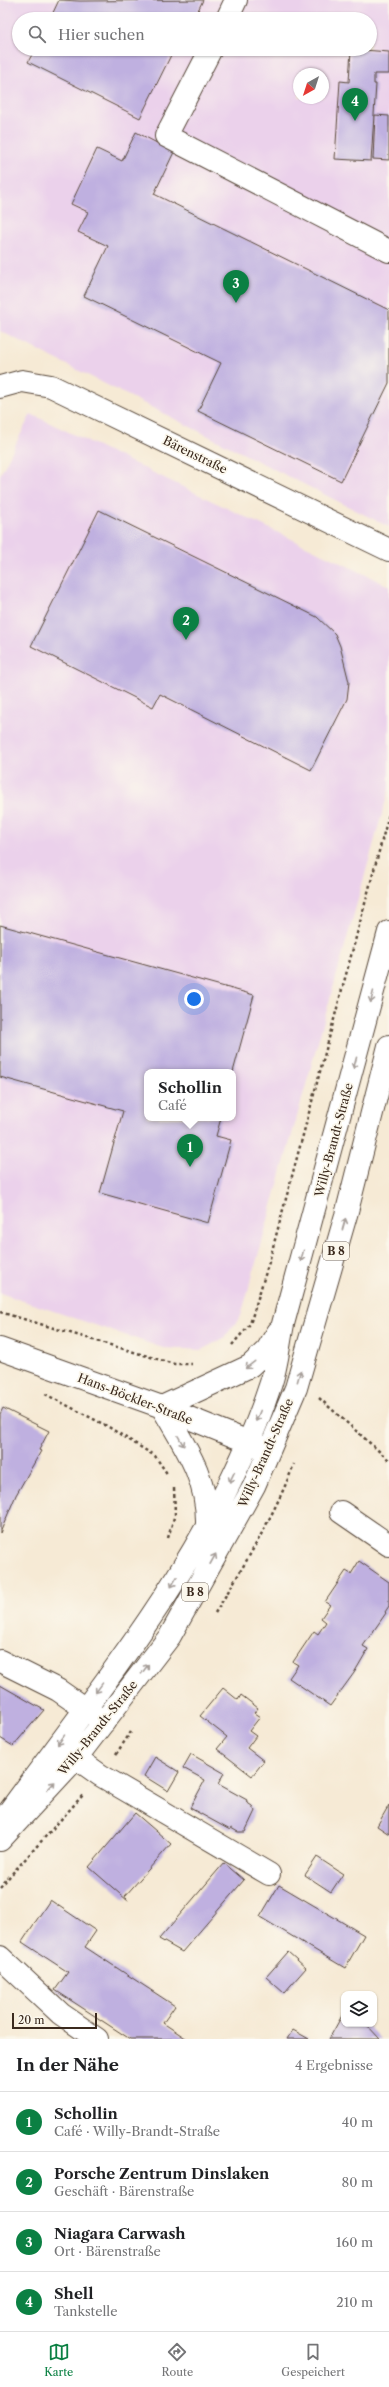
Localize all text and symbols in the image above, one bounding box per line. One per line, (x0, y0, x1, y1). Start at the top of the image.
search box (12, 12, 377, 56)
icon: search (26, 23, 48, 45)
text: Hier suchen (58, 25, 145, 44)
north arrow (293, 68, 329, 104)
pin: 4 (342, 88, 368, 121)
pin: 3 (223, 270, 249, 303)
street label: Bärenstraße (161, 433, 230, 477)
pin: 2 (173, 607, 199, 640)
your location (184, 989, 204, 1009)
one-way arrow (368, 991, 376, 1004)
one-way arrow (351, 1057, 358, 1070)
popup (144, 1069, 236, 1121)
text: Schollin (158, 1078, 222, 1097)
street label: Willy-Brandt-Straße (311, 1081, 356, 1200)
text: Café (158, 1097, 187, 1113)
pin: 1 (177, 1134, 203, 1167)
one-way arrow (341, 1218, 348, 1231)
road number: B 8 (323, 1242, 349, 1260)
one-way arrow (298, 1250, 305, 1263)
one-way arrow (245, 1361, 256, 1369)
one-way arrow (296, 1369, 303, 1382)
street label: Hans-Böckler-Straße (76, 1370, 195, 1427)
street label: Willy-Brandt-Straße (234, 1396, 296, 1510)
one-way arrow (253, 1409, 261, 1421)
one-way arrow (178, 1435, 185, 1447)
one-way arrow (228, 1471, 235, 1483)
one-way arrow (210, 1553, 218, 1565)
one-way arrow (169, 1575, 177, 1587)
road number: B 8 (182, 1583, 208, 1601)
one-way arrow (140, 1664, 149, 1675)
street label: Willy-Brandt-Straße (54, 1677, 141, 1779)
one-way arrow (95, 1682, 103, 1693)
one-way arrow (56, 1735, 65, 1746)
one-way arrow (46, 1781, 56, 1791)
map controls (341, 1991, 377, 2027)
button: layers (341, 1991, 377, 2027)
scale bar (12, 2011, 97, 2030)
text: 20 m (18, 2013, 44, 2027)
text: In der Nähe (16, 2055, 119, 2075)
text: 4 Ergebnisse (295, 2057, 373, 2073)
text: Schollin (54, 2104, 118, 2123)
text: 1 (26, 2114, 32, 2130)
text: 40 m (342, 2114, 373, 2130)
text: Café · Willy-Brandt-Straße (54, 2123, 220, 2139)
text: Porsche Zentrum Dinslaken (54, 2164, 269, 2183)
text: 2 (25, 2174, 33, 2190)
text: 80 m (341, 2174, 373, 2190)
text: Geschäft · Bärenstraße (54, 2183, 194, 2199)
text: Niagara Carwash (54, 2224, 186, 2243)
text: 3 (25, 2234, 33, 2250)
text: 160 m (336, 2234, 373, 2250)
text: Ort · Bärenstraße (54, 2243, 161, 2259)
text: Shell (54, 2284, 93, 2303)
text: 4 (25, 2294, 33, 2310)
text: 210 m (336, 2294, 373, 2310)
text: Tankstelle (54, 2303, 117, 2319)
tab: Karte (44, 2341, 73, 2379)
tab: Route (162, 2341, 193, 2379)
tab: Gespeichert (281, 2341, 345, 2379)

